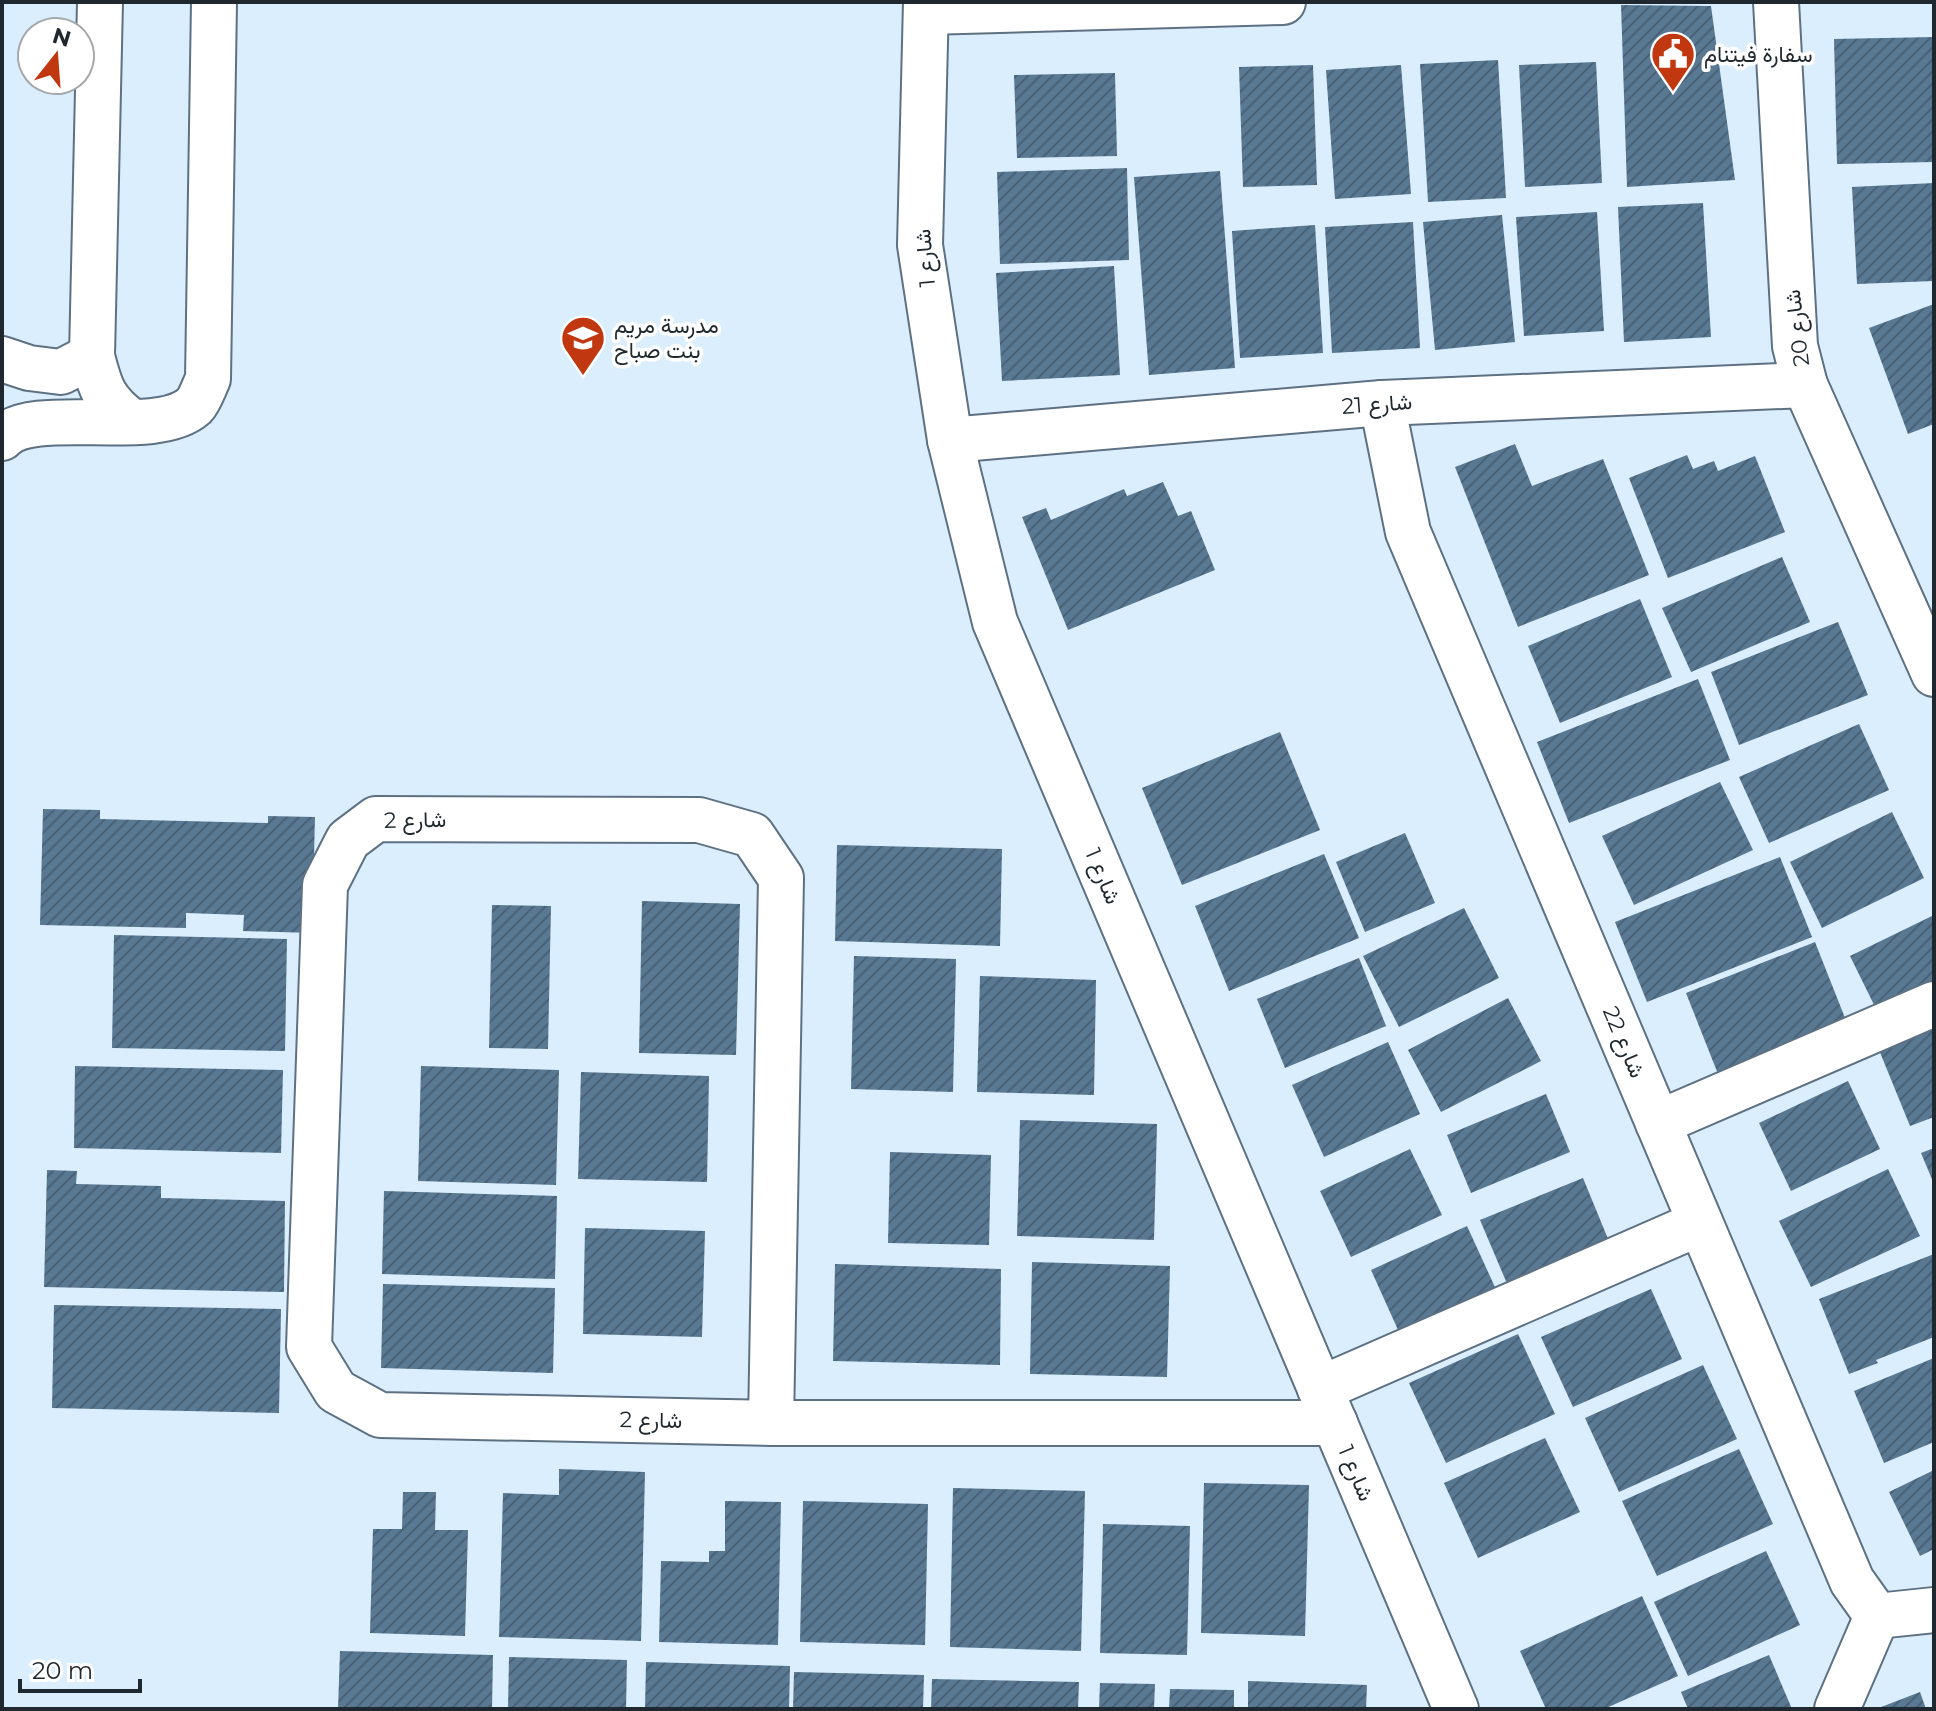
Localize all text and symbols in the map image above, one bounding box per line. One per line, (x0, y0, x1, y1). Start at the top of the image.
north arrow (16, 16, 96, 96)
text: N (49, 22, 74, 53)
public building icon: سفارة فيتنام (1649, 30, 1697, 93)
place label: سفارة فيتنام (1704, 41, 1813, 69)
street label: شارع 1 (909, 228, 942, 288)
street label: شارع 20 (1779, 288, 1816, 368)
place label: مدرسة مريم بنت صباح (614, 312, 719, 365)
school or university icon: مدرسة مريم بنت صباح (559, 314, 607, 377)
street label: شارع 21 (1341, 388, 1413, 421)
street label: شارع 2 (384, 806, 447, 835)
street label: شارع 1 (1078, 844, 1127, 908)
street label: شارع 22 (1596, 1002, 1651, 1082)
street label: شارع 2 (619, 1406, 682, 1435)
street label: شارع 1 (1331, 1441, 1380, 1505)
scale bar (20, 1643, 140, 1693)
text: 20 m (32, 1656, 93, 1685)

